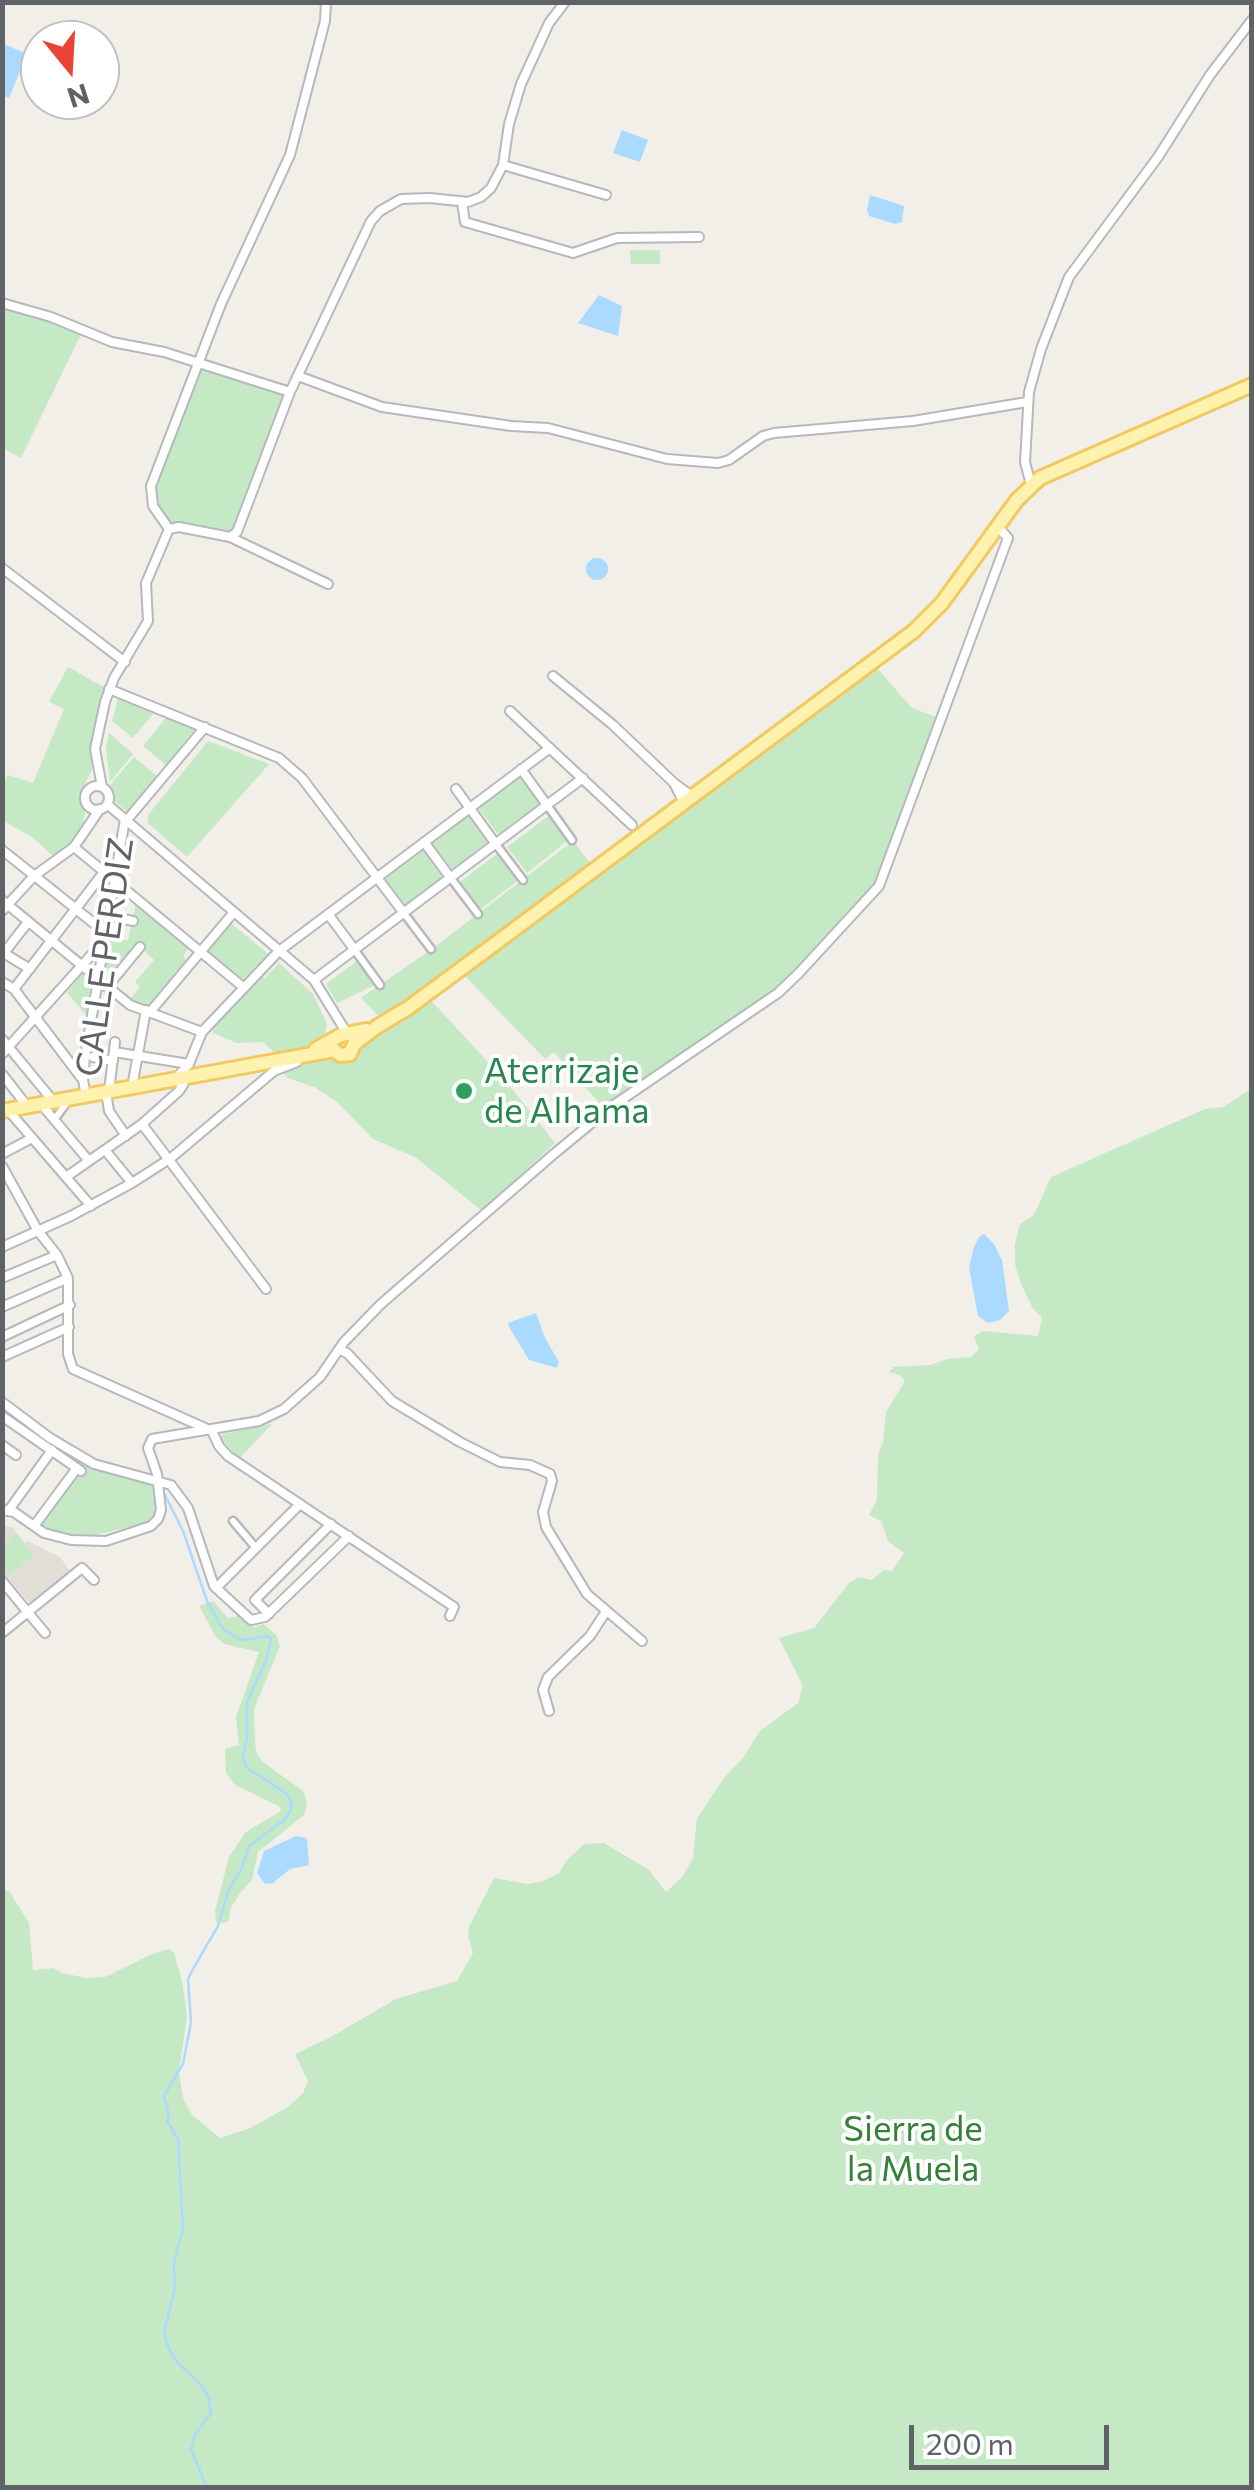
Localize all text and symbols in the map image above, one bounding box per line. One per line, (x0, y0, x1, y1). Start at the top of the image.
north arrow (20, 20, 120, 120)
text: N (63, 77, 94, 116)
street label: CALLE PERDIZ (67, 835, 143, 1079)
place label: Aterrizaje de Alhama (484, 1050, 650, 1132)
marker: Aterrizaje de Alhama (453, 1080, 475, 1102)
park label: Sierra de la Muela (843, 2108, 983, 2190)
scale bar (914, 2405, 1114, 2467)
text: 200 m (926, 2424, 1014, 2461)

